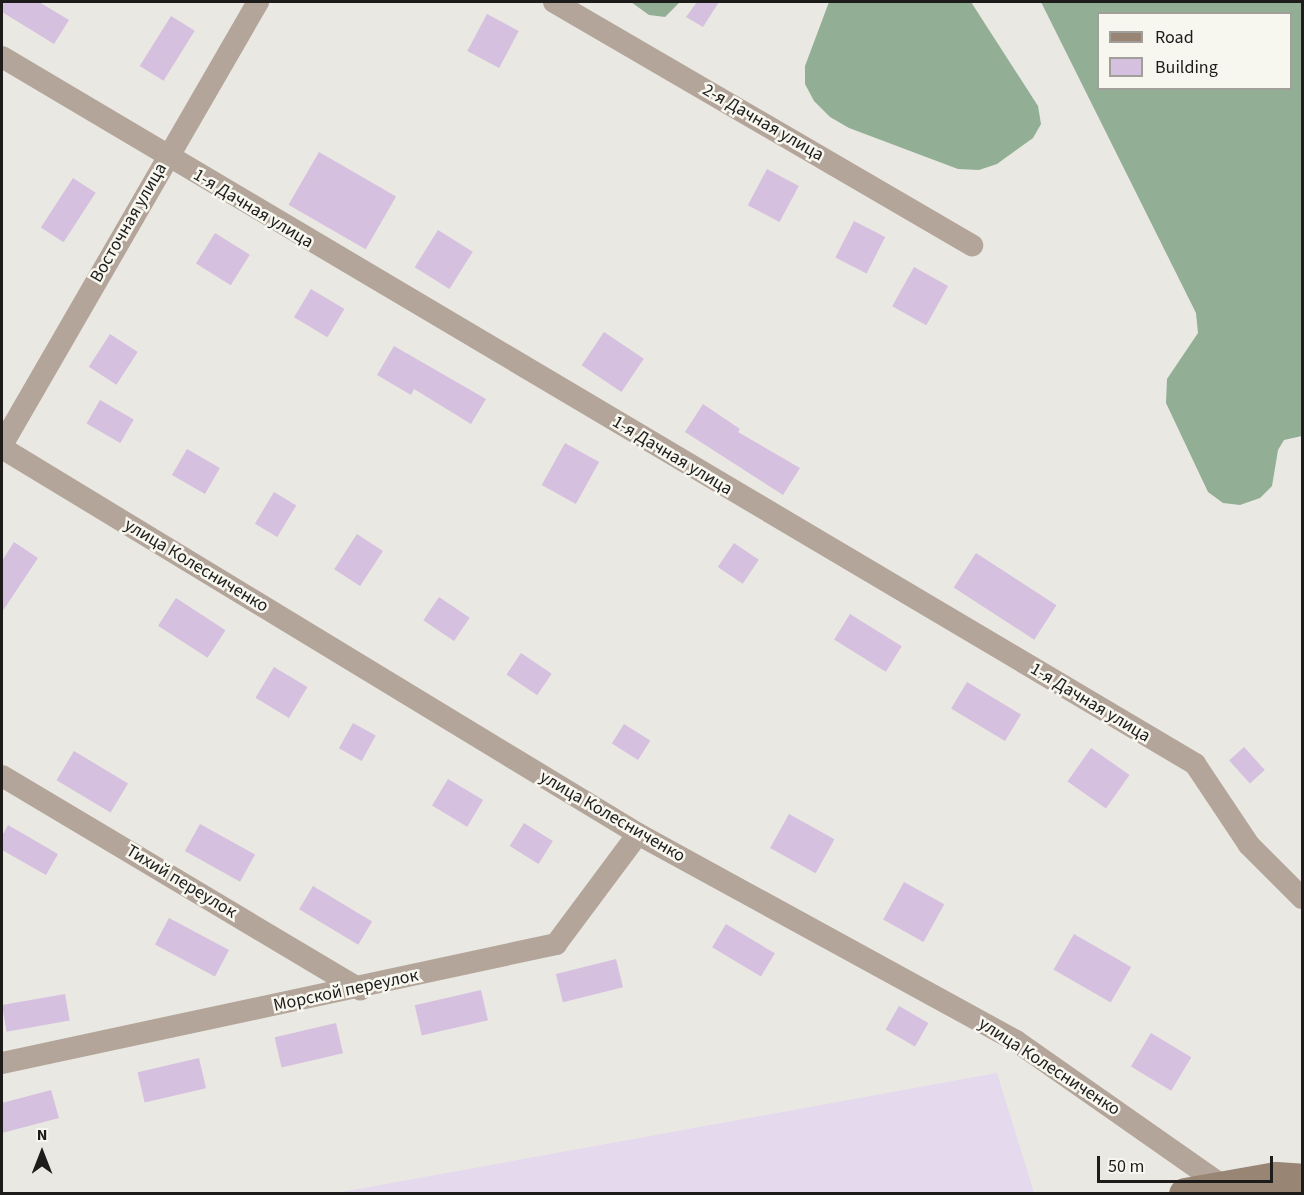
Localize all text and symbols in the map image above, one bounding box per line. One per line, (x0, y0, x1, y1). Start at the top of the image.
legend (1097, 12, 1292, 90)
text: Road (1155, 25, 1194, 50)
text: Building (1155, 55, 1218, 80)
street label: 2-я Дачная улица (699, 80, 827, 166)
street label: Восточная улица (86, 159, 172, 287)
street label: 1-я Дачная улица (189, 165, 317, 253)
street label: 1-я Дачная улица (608, 412, 736, 500)
street label: улица Колесниченко (120, 514, 272, 618)
street label: 1-я Дачная улица (1026, 659, 1154, 747)
street label: улица Колесниченко (535, 767, 689, 867)
street label: Тихий переулок (122, 840, 240, 924)
street label: Морской переулок (272, 965, 420, 1017)
street label: улица Колесниченко (974, 1013, 1124, 1121)
north arrow (12, 1123, 72, 1183)
text: N (37, 1124, 47, 1146)
scale bar (1100, 1144, 1276, 1182)
text: 50 m (1108, 1154, 1144, 1179)

